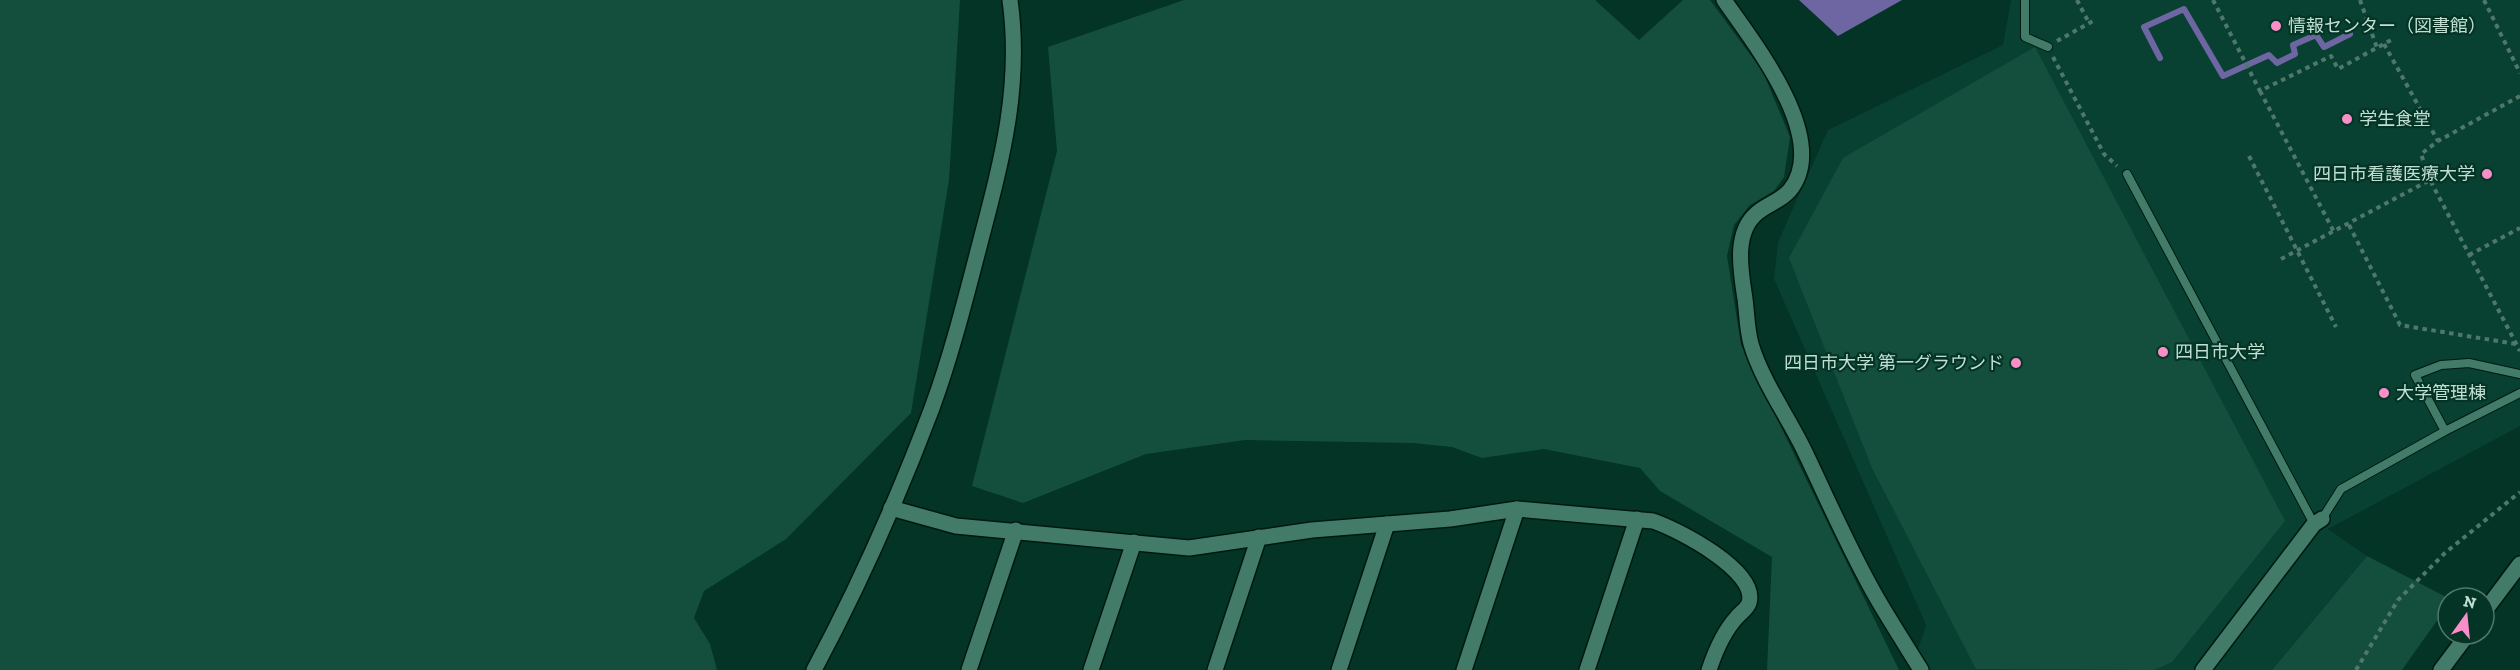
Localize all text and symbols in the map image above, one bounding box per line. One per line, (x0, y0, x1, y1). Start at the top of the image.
place label: 情報センター（図書館） (2288, 15, 2486, 37)
marker: 情報センター（図書館） (2269, 19, 2283, 33)
place label: 学生食堂 (2359, 108, 2431, 130)
marker: 学生食堂 (2340, 112, 2354, 126)
place label: 四日市看護医療大学 (2313, 163, 2475, 185)
marker: 四日市看護医療大学 (2480, 167, 2494, 181)
place label: 四日市大学 (2175, 341, 2265, 363)
marker: 四日市大学 (2156, 345, 2170, 359)
place label: 四日市大学 第一グラウンド (1784, 352, 2004, 374)
marker: 四日市大学 第一グラウンド (2009, 356, 2023, 370)
place label: 大学管理棟 (2396, 382, 2486, 404)
marker: 大学管理棟 (2377, 386, 2391, 400)
north arrow (2436, 586, 2496, 646)
text: N (2461, 591, 2478, 613)

